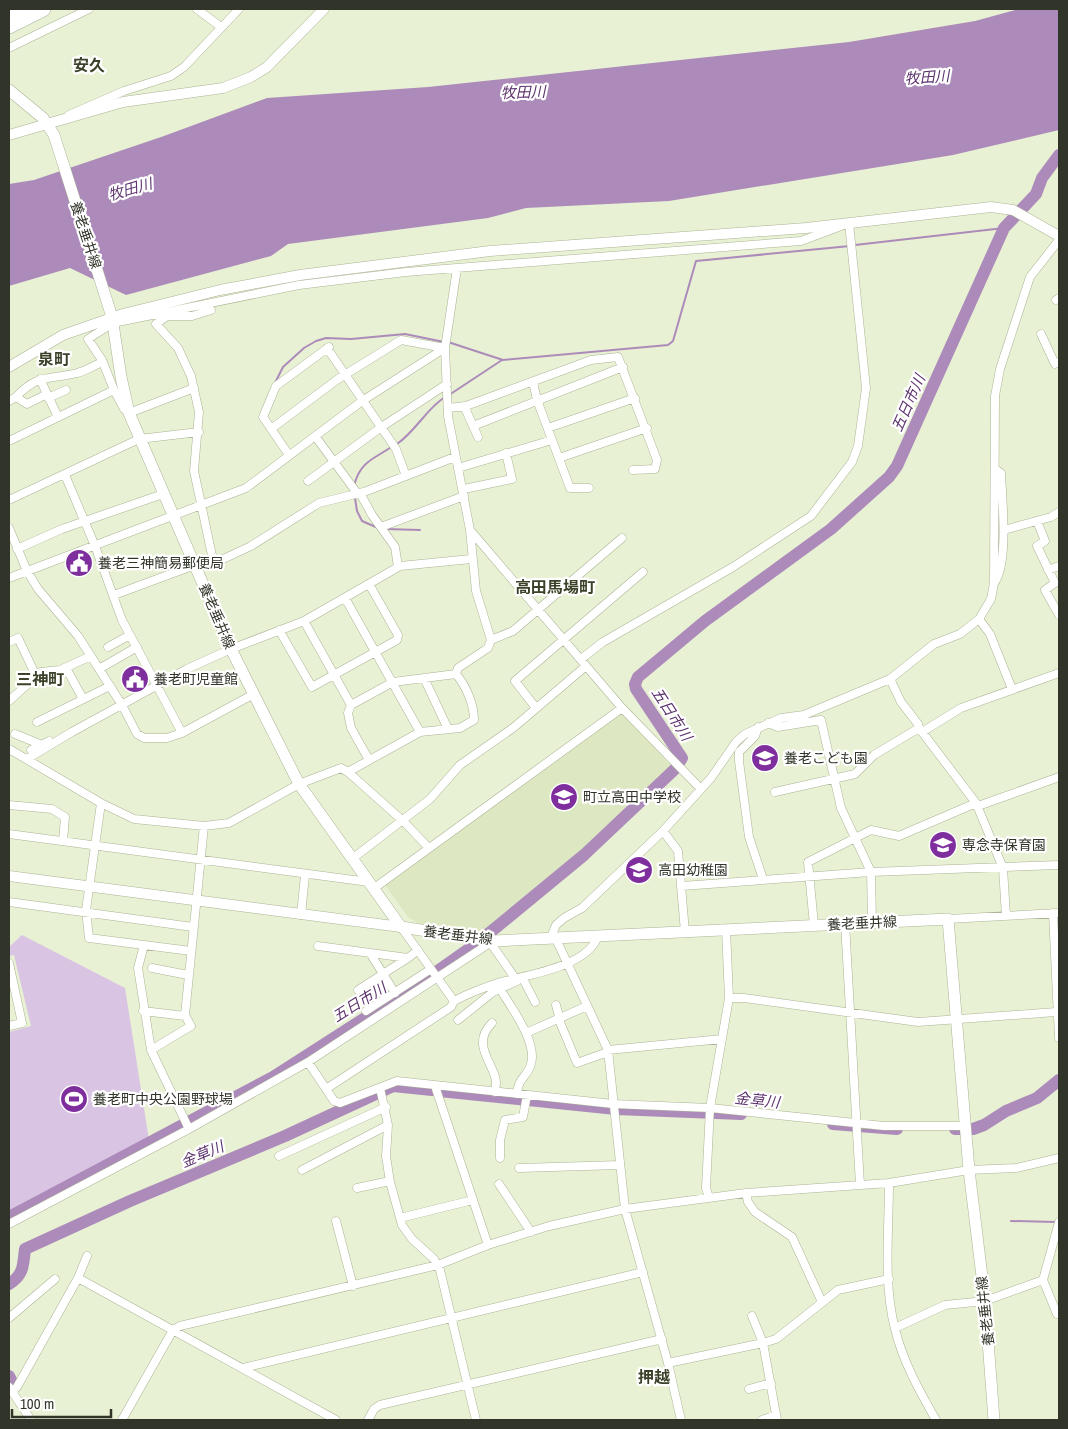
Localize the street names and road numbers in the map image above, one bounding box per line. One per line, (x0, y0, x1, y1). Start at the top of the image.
street label: 養老垂井線 (67, 199, 105, 271)
street label: 養老垂井線 (195, 580, 239, 652)
street label: 養老垂井線 (827, 912, 897, 934)
street label: 養老垂井線 (422, 922, 494, 948)
street label: 養老垂井線 (972, 1275, 998, 1347)

